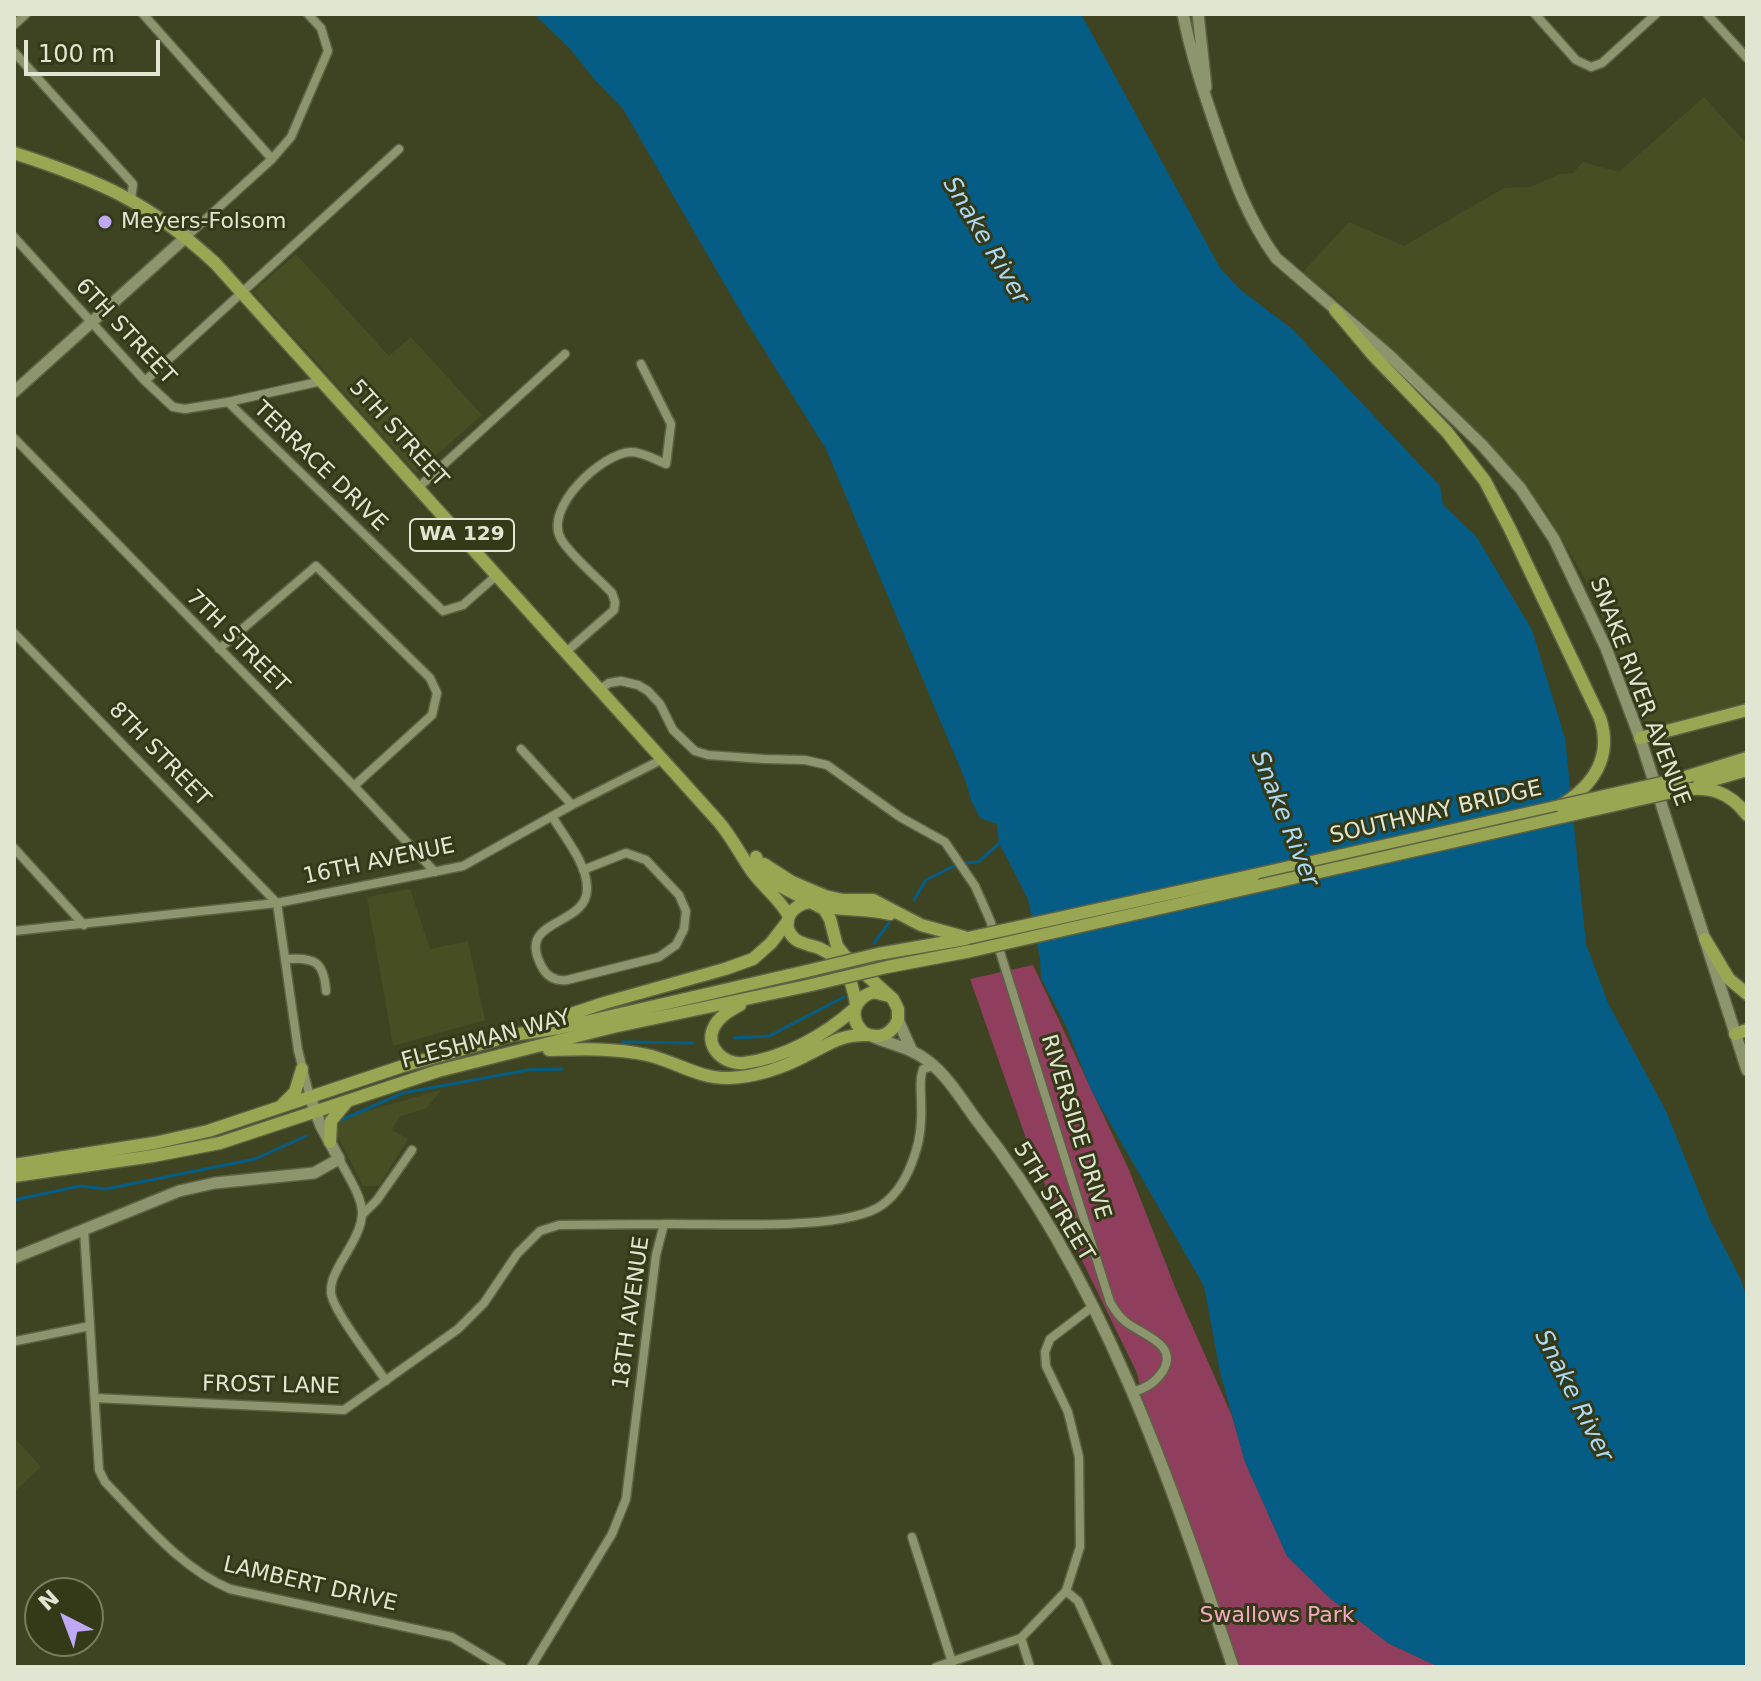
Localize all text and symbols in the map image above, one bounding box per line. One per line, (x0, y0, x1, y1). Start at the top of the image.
scale bar (28, 24, 164, 74)
text: 100 m (38, 40, 115, 68)
water label: Snake River (936, 172, 1034, 310)
place label: Meyers-Folsom (121, 209, 286, 235)
marker: Meyers-Folsom (96, 213, 114, 231)
street label: 6TH STREET (69, 274, 181, 390)
street label: 5TH STREET (343, 375, 453, 493)
street label: TERRACE DRIVE (248, 397, 392, 537)
road number: WA 129 (410, 519, 514, 551)
street label: SNAKE RIVER AVENUE (1583, 574, 1695, 810)
street label: 7TH STREET (180, 585, 294, 699)
street label: 8TH STREET (103, 697, 215, 813)
water label: Snake River (1244, 747, 1324, 891)
street label: SOUTHWAY BRIDGE (1328, 776, 1544, 850)
street label: 16TH AVENUE (301, 833, 457, 891)
street label: FLESHMAN WAY (398, 1005, 574, 1075)
street label: RIVERSIDE DRIVE (1034, 1031, 1116, 1223)
street label: 5TH STREET (1007, 1137, 1099, 1267)
street label: 18TH AVENUE (608, 1235, 656, 1391)
water label: Snake River (1528, 1325, 1618, 1467)
street label: FROST LANE (202, 1372, 340, 1400)
street label: LAMBERT DRIVE (221, 1552, 399, 1618)
north arrow (24, 1577, 104, 1657)
text: N (34, 1585, 64, 1616)
park label: Swallows Park (1199, 1603, 1355, 1629)

